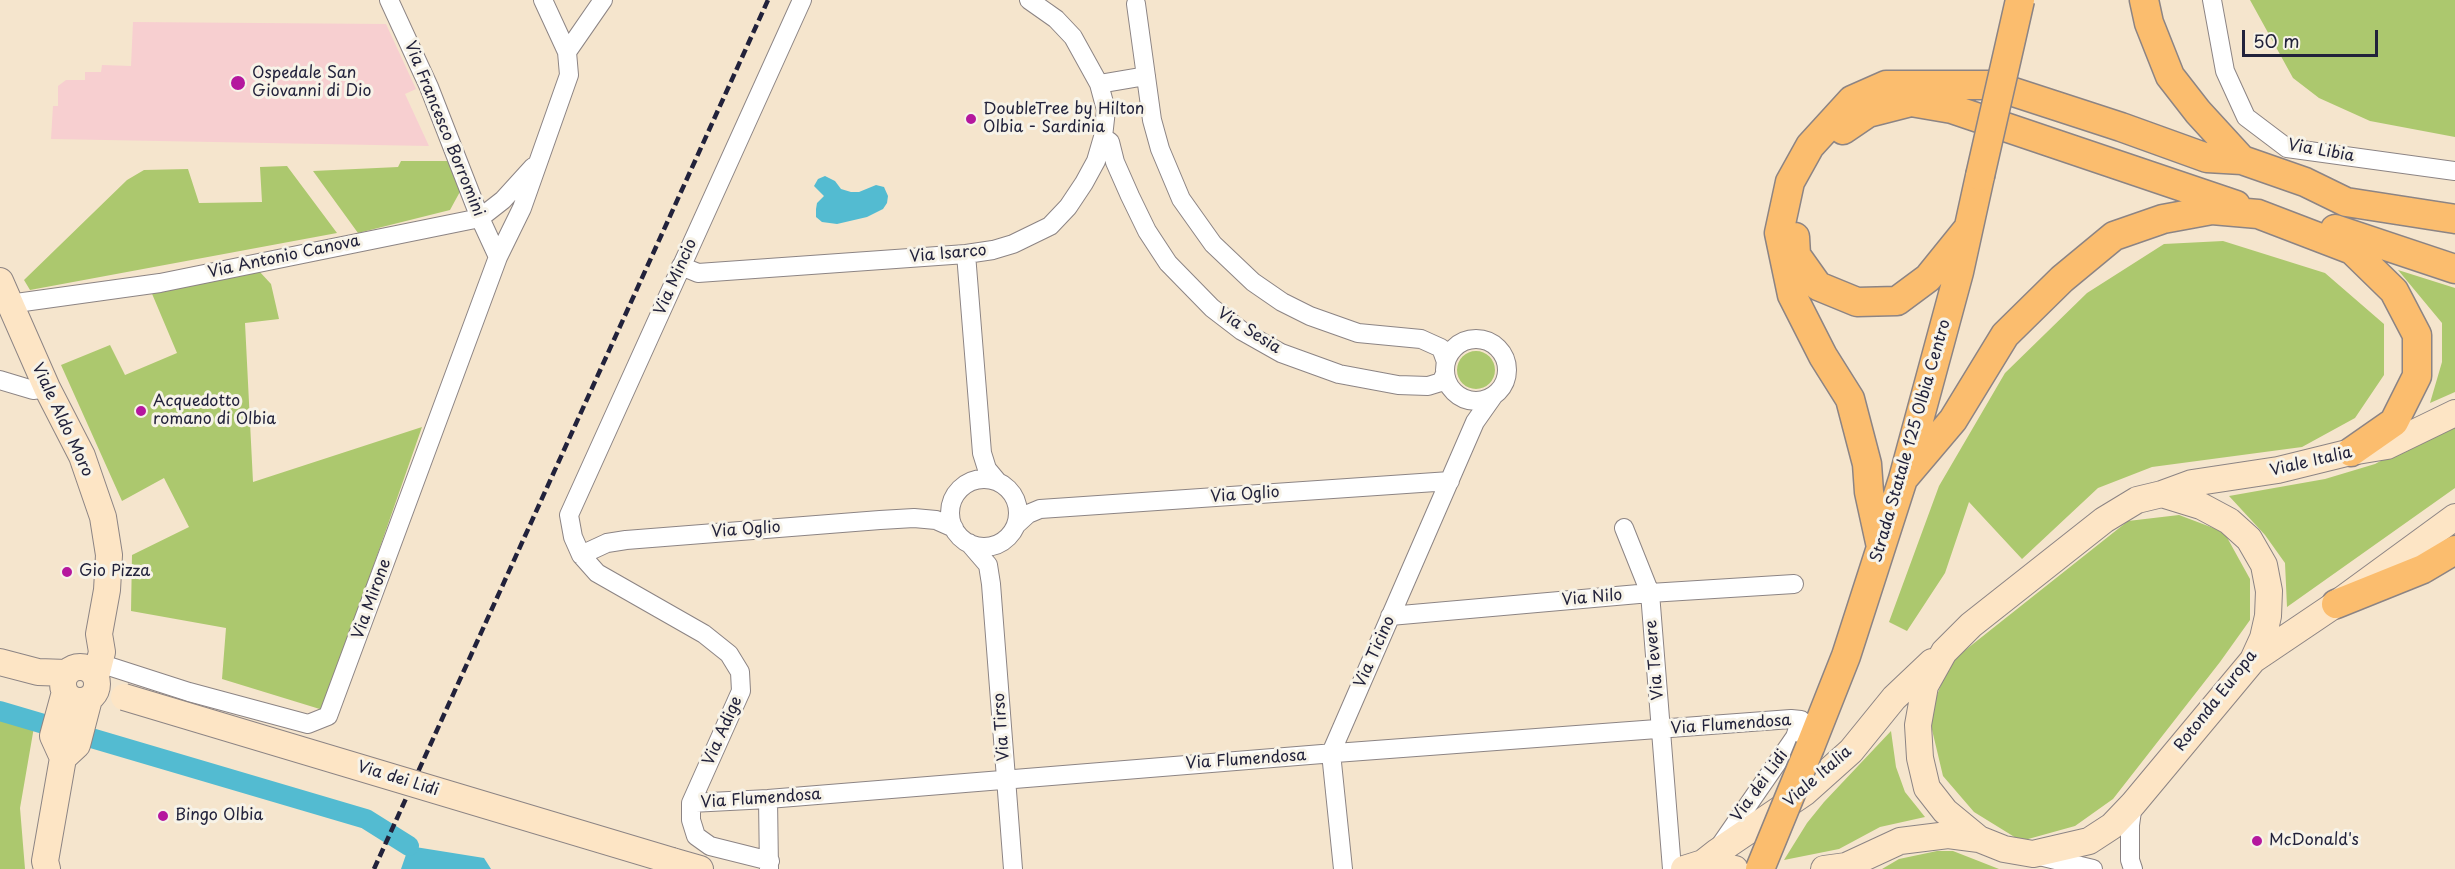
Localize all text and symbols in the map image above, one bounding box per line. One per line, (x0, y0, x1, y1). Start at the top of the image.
scale bar (2245, 18, 2382, 56)
text: 50 m (2253, 27, 2300, 54)
street label: Via Francesco Borromini (400, 39, 488, 219)
place label: Ospedale San Giovanni di Dio (252, 64, 371, 102)
marker: Ospedale San Giovanni di Dio (229, 74, 247, 92)
place label: DoubleTree by Hilton Olbia - Sardinia (983, 100, 1144, 138)
marker: DoubleTree by Hilton Olbia - Sardinia (964, 112, 978, 126)
street label: Via Libia (2286, 136, 2356, 166)
street label: Via Antonio Canova (206, 232, 362, 282)
street label: Via Mincio (651, 236, 701, 318)
street label: Via Isarco (909, 241, 987, 267)
street label: Via Sesia (1214, 304, 1284, 358)
street label: Strada Statale 125 Olbia Centro (1867, 317, 1955, 565)
street label: Viale Aldo Moro (27, 360, 97, 480)
place label: Acquedotto romano di Olbia (153, 392, 276, 430)
marker: Acquedotto romano di Olbia (134, 404, 148, 418)
street label: Viale Italia (2268, 443, 2354, 481)
street label: Via Oglio (1210, 483, 1280, 507)
street label: Via Oglio (711, 518, 781, 542)
street label: Via Mirone (349, 556, 395, 642)
place label: Gio Pizza (79, 562, 150, 582)
marker: Gio Pizza (60, 565, 74, 579)
street label: Via Nilo (1561, 586, 1623, 610)
street label: Via Ticino (1351, 613, 1399, 691)
street label: Via Tevere (1642, 619, 1668, 701)
street label: Rotonda Europa (2171, 647, 2261, 755)
street label: Via Tirso (990, 692, 1014, 762)
street label: Via Adige (699, 694, 747, 768)
street label: Via Flumendosa (1670, 711, 1792, 739)
street label: Viale Italia (1780, 742, 1856, 812)
street label: Via Flumendosa (1185, 746, 1307, 774)
street label: Via dei Lidi (1728, 746, 1792, 826)
street label: Via dei Lidi (355, 758, 441, 800)
street label: Via Flumendosa (700, 785, 822, 813)
place label: Bingo Olbia (175, 806, 263, 826)
marker: Bingo Olbia (156, 809, 170, 823)
place label: McDonald's (2269, 831, 2359, 851)
marker: McDonald's (2250, 834, 2264, 848)

